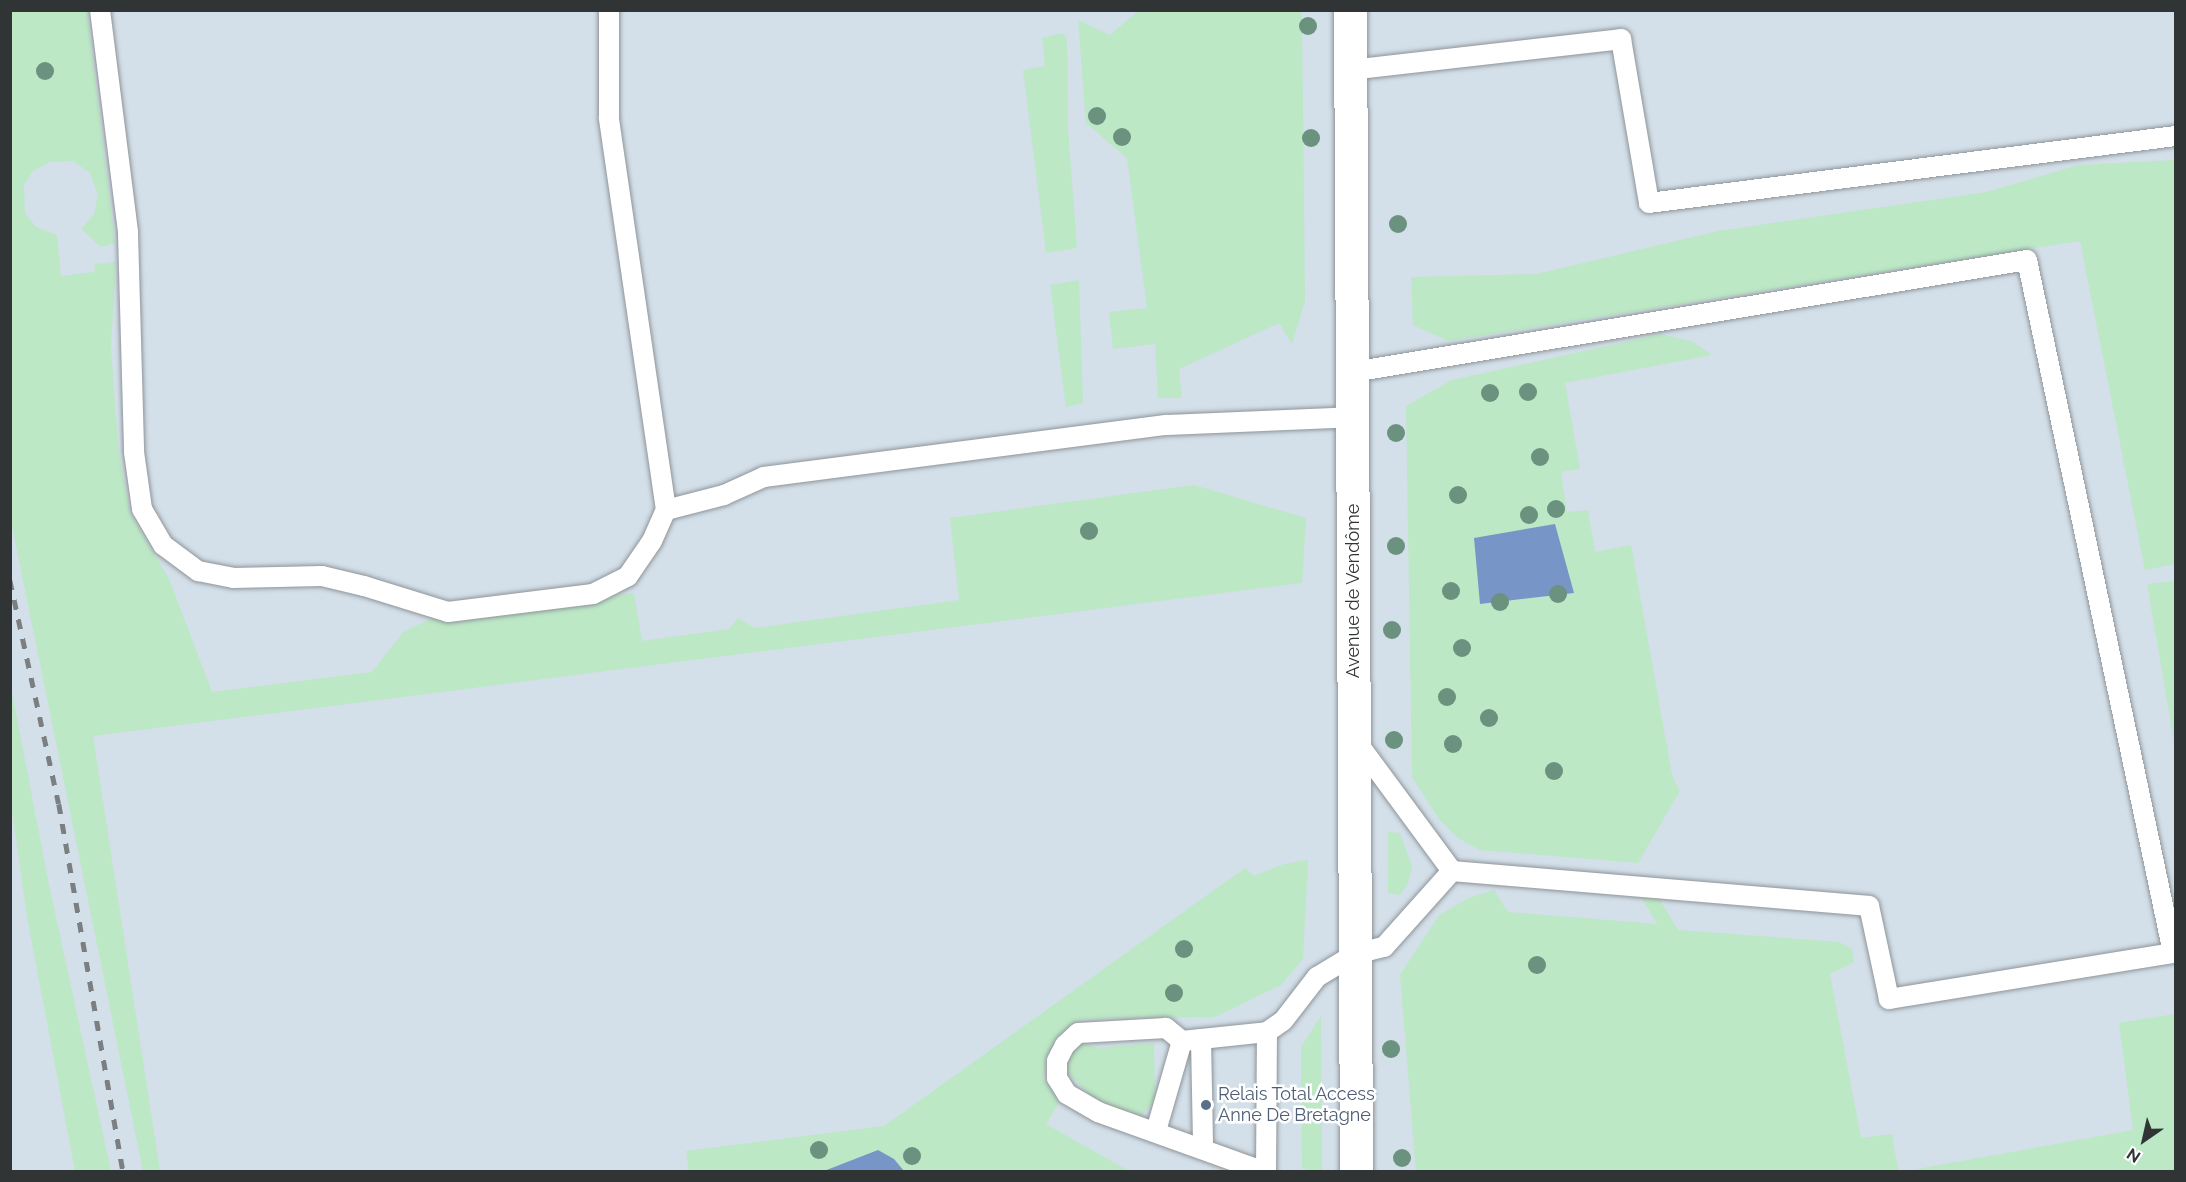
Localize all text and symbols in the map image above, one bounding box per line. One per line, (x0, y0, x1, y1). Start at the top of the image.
street label: Avenue de Vendôme (1342, 503, 1364, 679)
place label: Relais Total Access Anne De Bretagne (1218, 1084, 1376, 1126)
marker: Relais Total Access Anne De Bretagne (1199, 1098, 1213, 1112)
north arrow (2114, 1110, 2174, 1170)
text: N (2123, 1144, 2144, 1167)

